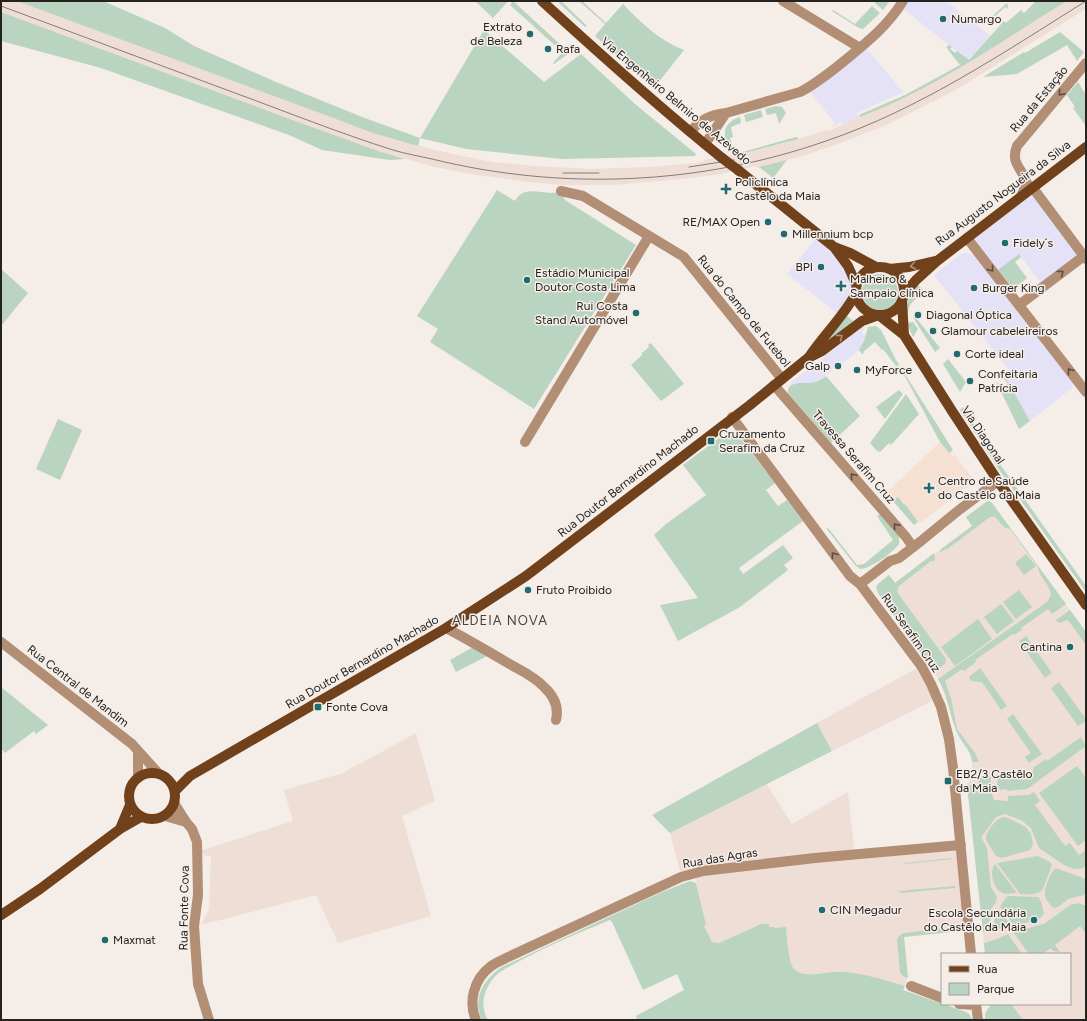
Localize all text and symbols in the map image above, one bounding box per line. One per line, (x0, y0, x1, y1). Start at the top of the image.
place label: Numargo (951, 12, 1001, 26)
marker: Numargo (938, 14, 948, 24)
place label: Extrato de Beleza (470, 20, 522, 48)
marker: Extrato de Beleza (525, 29, 535, 39)
street label: Via Engenheiro Belmiro de Azevedo (598, 34, 754, 168)
place label: Rafa (556, 42, 580, 56)
marker: Rafa (543, 44, 553, 54)
street label: Rua da Estação (1007, 63, 1071, 135)
one-way arrow (1058, 89, 1065, 96)
street label: Rua Augusto Nogueira da Silva (933, 138, 1073, 248)
place label: Policlínica Castêlo da Maia (735, 175, 820, 203)
marker: Policlínica Castêlo da Maia (720, 183, 732, 195)
place label: RE/MAX Open (682, 215, 760, 229)
marker: RE/MAX Open (763, 217, 773, 227)
place label: Millennium bcp (792, 227, 873, 241)
marker: Millennium bcp (779, 229, 789, 239)
place label: Fidely´s (1013, 236, 1053, 250)
marker: Fidely´s (1000, 238, 1010, 248)
street label: Rua do Campo de Futebol (695, 252, 793, 370)
place label: BPI (795, 260, 813, 274)
one-way arrow (910, 261, 916, 269)
marker: BPI (816, 262, 826, 272)
one-way arrow (986, 264, 993, 271)
place label: Estádio Municipal Doutor Costa Lima (535, 266, 636, 294)
one-way arrow (1057, 271, 1064, 278)
place label: Malheiro & Sampaio clínica (850, 272, 934, 300)
marker: Estádio Municipal Doutor Costa Lima (522, 275, 532, 285)
marker: Malheiro & Sampaio clínica (835, 280, 847, 292)
place label: Burger King (982, 281, 1045, 295)
marker: Burger King (969, 283, 979, 293)
place label: Rui Costa Stand Automóvel (535, 299, 628, 327)
marker: Rui Costa Stand Automóvel (631, 308, 641, 318)
place label: Diagonal Óptica (926, 308, 1012, 322)
marker: Diagonal Óptica (913, 310, 923, 320)
place label: Glamour cabeleireiros (941, 324, 1058, 338)
marker: Glamour cabeleireiros (928, 326, 938, 336)
one-way arrow (836, 335, 843, 342)
place label: Corte ideal (965, 347, 1024, 361)
marker: Corte ideal (952, 349, 962, 359)
place label: Galp (805, 359, 830, 373)
marker: Galp (833, 361, 843, 371)
place label: MyForce (865, 363, 912, 377)
marker: MyForce (852, 365, 862, 375)
place label: Confeitaria Patrícia (978, 367, 1038, 395)
one-way arrow (1068, 369, 1075, 376)
marker: Confeitaria Patrícia (965, 376, 975, 386)
street label: Via Diagonal (959, 403, 1007, 467)
street label: Travessa Serafim Cruz (810, 408, 898, 507)
street label: Rua Doutor Bernardino Machado (555, 422, 701, 540)
place label: Cruzamento Serafim da Cruz (719, 427, 805, 455)
marker: Cruzamento Serafim da Cruz (706, 436, 716, 446)
one-way arrow (850, 473, 857, 480)
place label: Centro de Saúde do Castêlo da Maia (938, 474, 1040, 502)
marker: Centro de Saúde do Castêlo da Maia (923, 482, 935, 494)
one-way arrow (894, 523, 901, 530)
one-way arrow (832, 552, 839, 559)
place label: Fruto Proibido (536, 583, 612, 597)
marker: Fruto Proibido (523, 585, 533, 595)
street label: Rua Serafim Cruz (879, 591, 943, 675)
street label: Rua Doutor Bernardino Machado (283, 612, 441, 712)
district label: ALDEIA NOVA (452, 613, 548, 628)
place label: Cantina (1020, 640, 1062, 654)
street label: Rua Central de Mandim (24, 642, 132, 730)
marker: Cantina (1065, 642, 1075, 652)
place label: Fonte Cova (326, 700, 388, 714)
marker: Fonte Cova (313, 702, 323, 712)
place label: EB2/3 Castêlo da Maia (956, 767, 1032, 795)
marker: EB2/3 Castêlo da Maia (943, 776, 953, 786)
street label: Rua das Agras (681, 845, 759, 871)
street label: Rua Fonte Cova (176, 865, 192, 951)
place label: CIN Megadur (830, 903, 902, 917)
marker: CIN Megadur (817, 905, 827, 915)
place label: Escola Secundária do Castêlo da Maia (924, 906, 1026, 934)
marker: Escola Secundária do Castêlo da Maia (1029, 915, 1039, 925)
place label: Maxmat (113, 933, 156, 947)
marker: Maxmat (100, 935, 110, 945)
legend (941, 953, 1071, 1005)
text: Rua (977, 962, 997, 976)
text: Parque (977, 982, 1015, 996)

